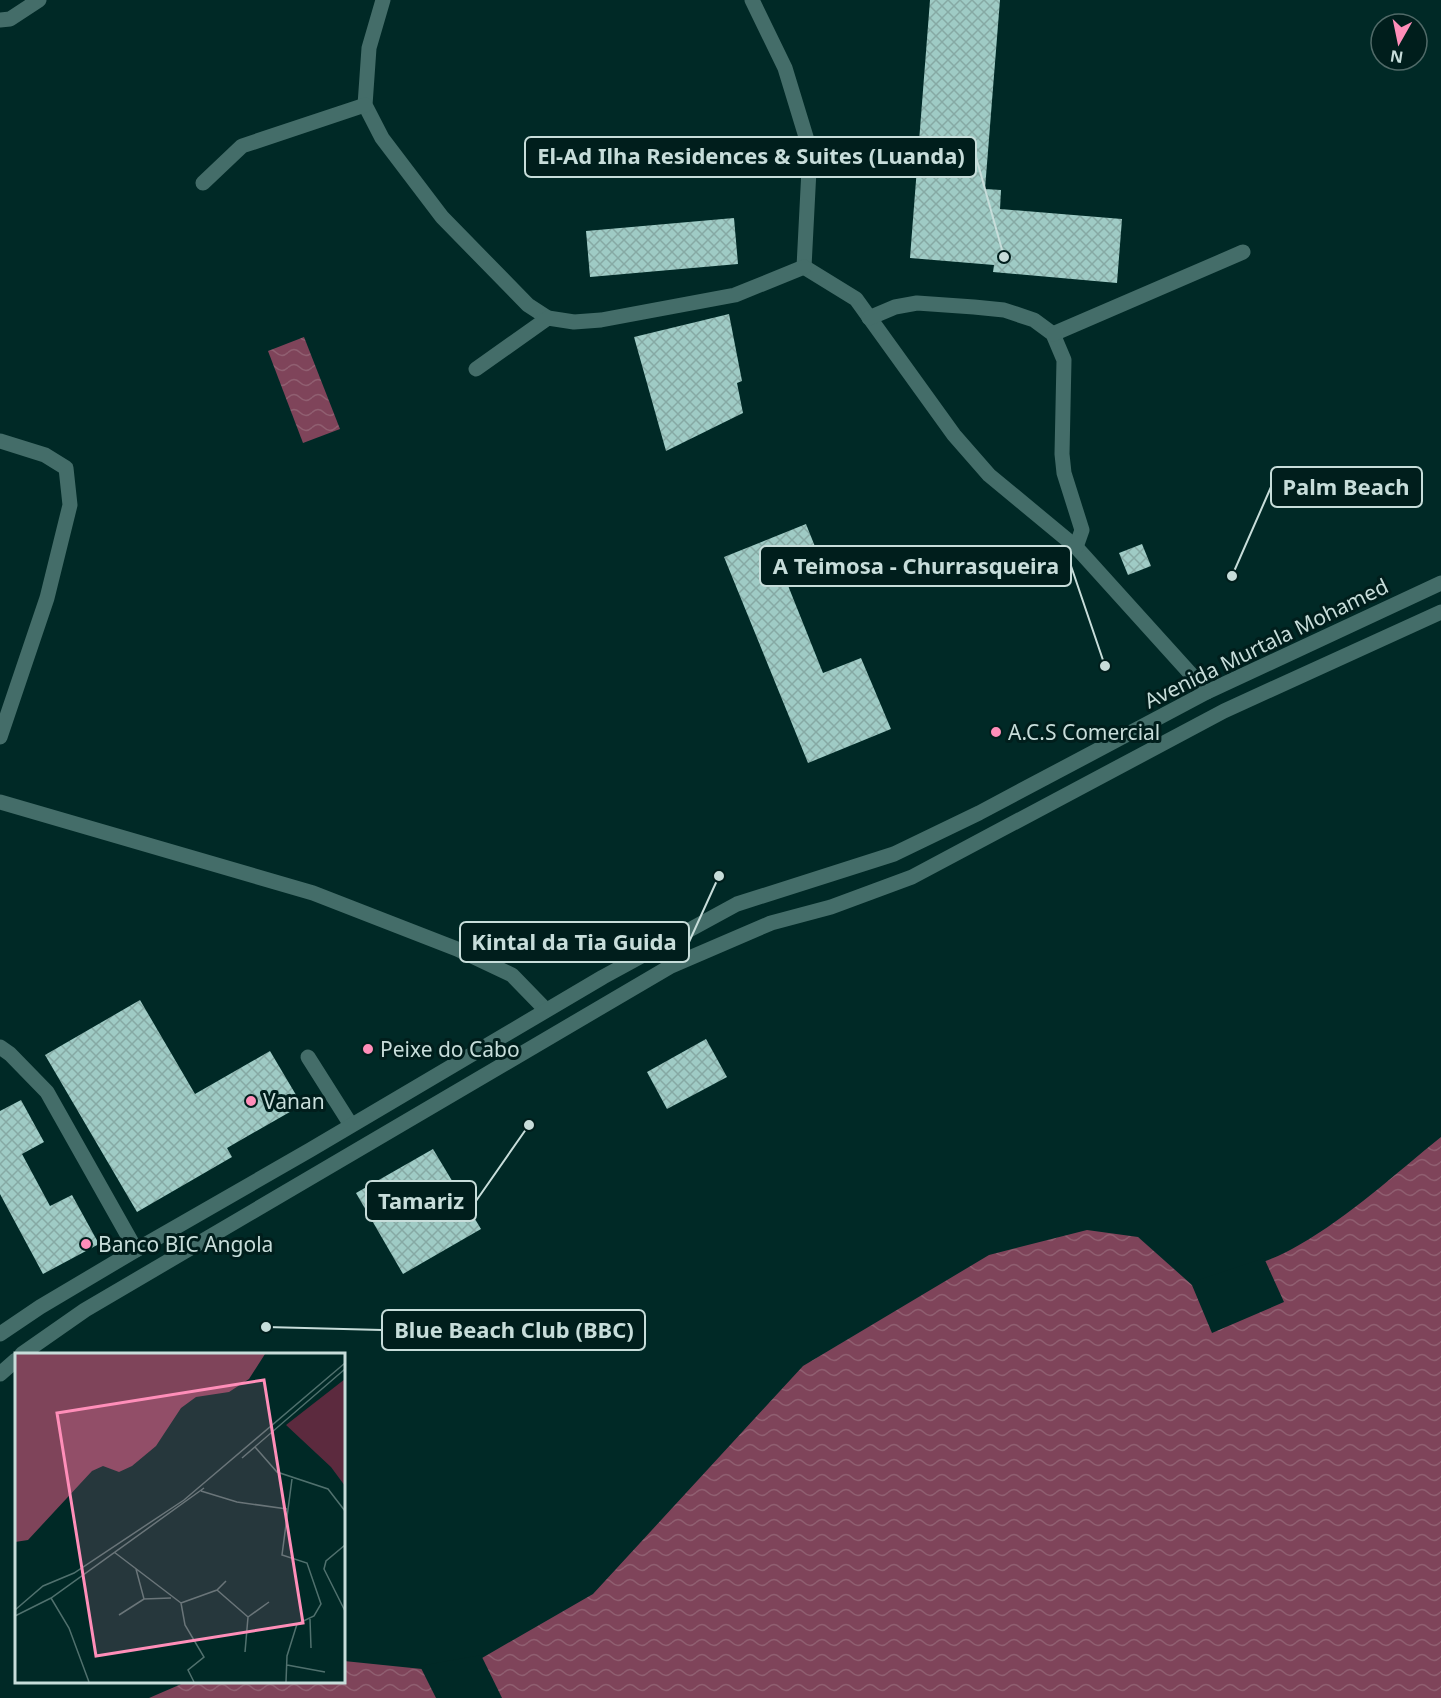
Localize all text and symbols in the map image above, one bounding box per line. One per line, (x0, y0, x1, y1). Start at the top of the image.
north arrow (1369, 12, 1429, 72)
text: N (1389, 45, 1405, 69)
callout: El-Ad Ilha Residences & Suites (Luanda) (525, 137, 976, 177)
text: El-Ad Ilha Residences & Suites (Luanda) (537, 140, 965, 170)
callout: Palm Beach (1271, 467, 1422, 507)
text: Palm Beach (1282, 471, 1410, 501)
callout: A Teimosa - Churrasqueira (760, 546, 1071, 586)
text: A Teimosa - Churrasqueira (773, 550, 1059, 580)
street label: Avenida Murtala Mohamed (1139, 572, 1393, 714)
place label: A.C.S Comercial (1008, 718, 1160, 746)
marker: A.C.S Comercial (989, 725, 1003, 739)
callout: Kintal da Tia Guida (460, 922, 689, 962)
text: Kintal da Tia Guida (471, 926, 677, 956)
place label: Peixe do Cabo (380, 1035, 520, 1063)
marker: Peixe do Cabo (361, 1042, 375, 1056)
place label: Vanan (263, 1087, 325, 1115)
marker: Vanan (244, 1094, 258, 1108)
callout: Tamariz (366, 1181, 476, 1221)
text: Tamariz (378, 1185, 464, 1215)
place label: Banco BIC Angola (98, 1230, 273, 1258)
marker: Banco BIC Angola (79, 1237, 93, 1251)
callout: Blue Beach Club (BBC) (382, 1310, 645, 1350)
text: Blue Beach Club (BBC) (394, 1314, 634, 1344)
inset map (15, 1353, 345, 1683)

